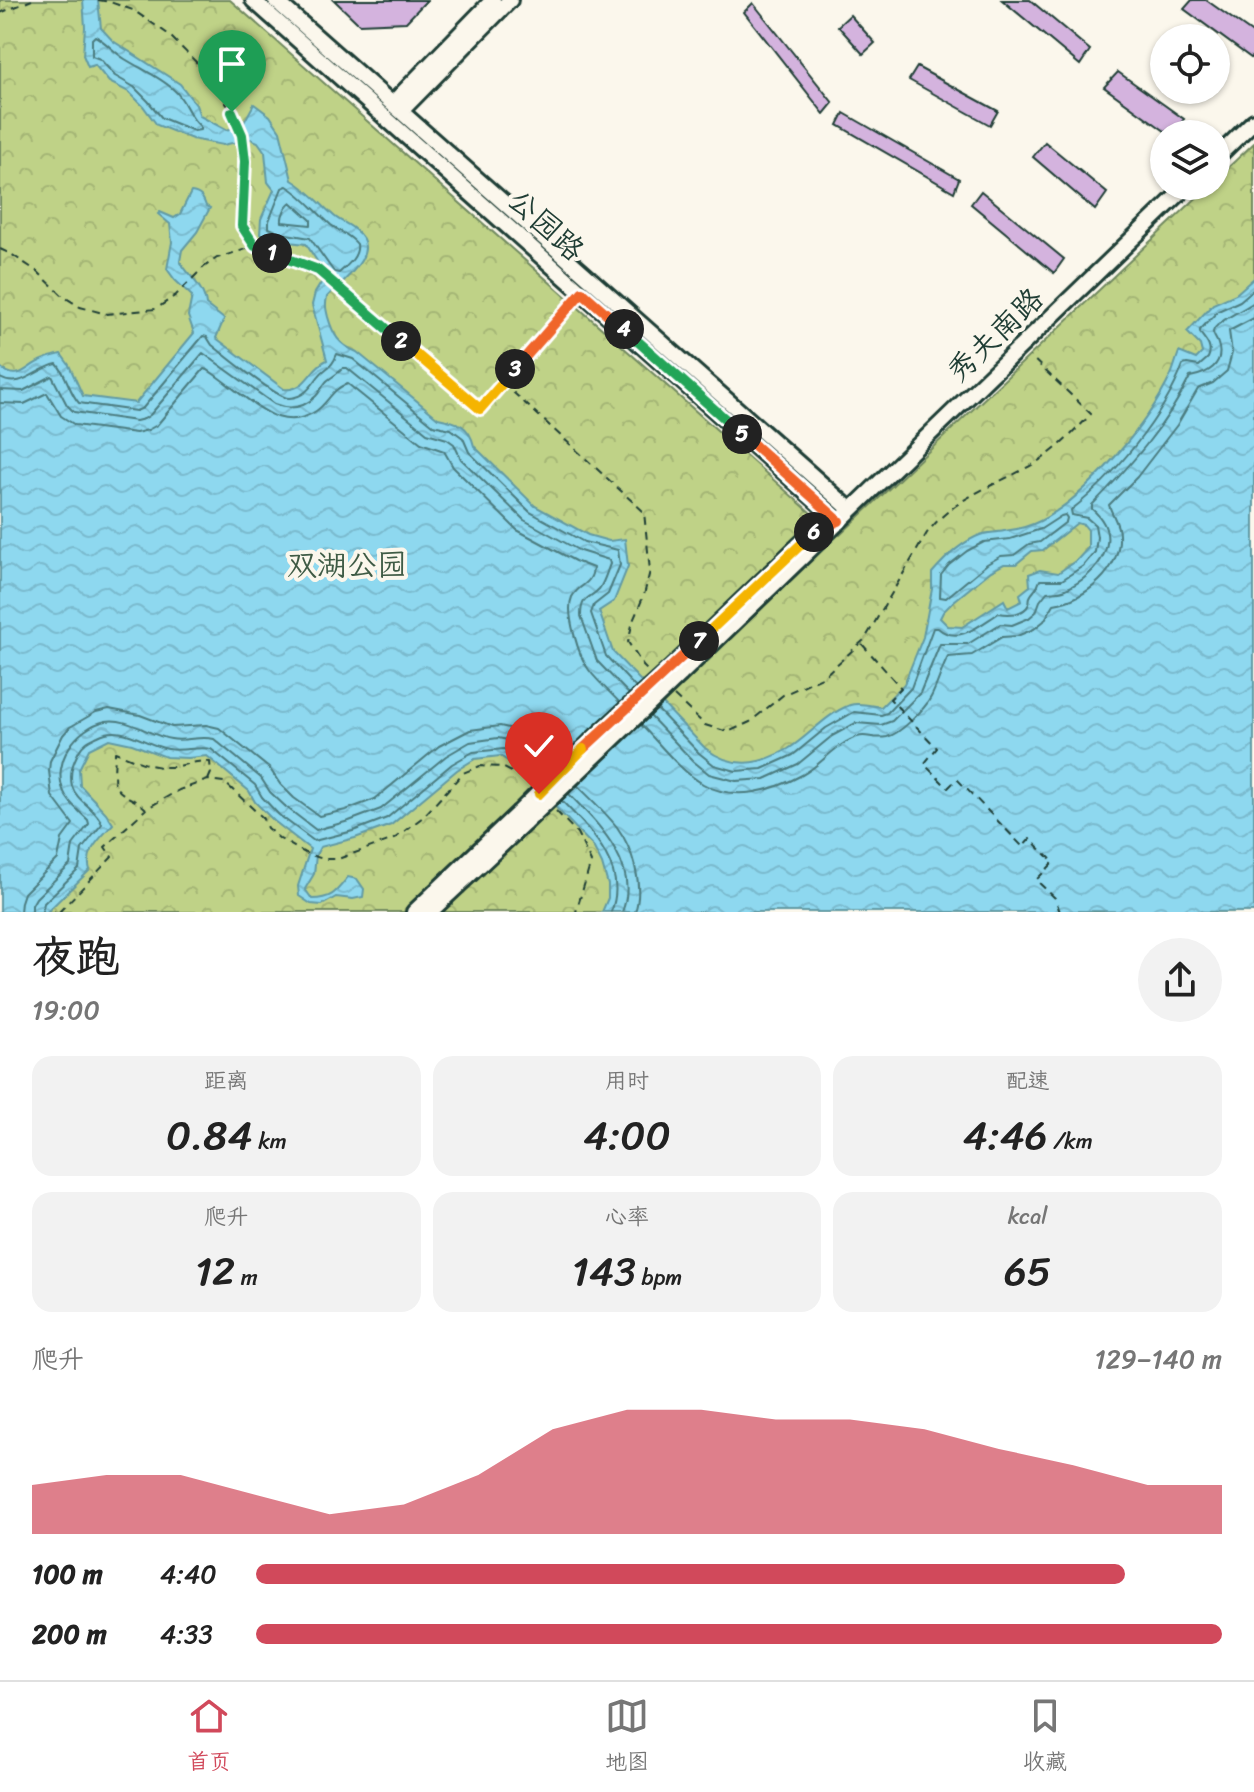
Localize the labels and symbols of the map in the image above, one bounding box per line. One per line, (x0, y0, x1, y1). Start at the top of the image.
pin (198, 30, 266, 112)
street label: 公园路 (494, 175, 598, 275)
pin: 1 (252, 233, 292, 273)
street label: 秀夫南路 (933, 274, 1057, 396)
pin: 4 (604, 309, 644, 349)
pin: 2 (381, 321, 421, 361)
pin: 3 (495, 349, 535, 389)
pin: 5 (722, 414, 762, 454)
pin: 6 (794, 512, 834, 552)
park label: 双湖公园 (287, 538, 407, 592)
pin: 7 (679, 621, 719, 661)
pin (505, 712, 573, 794)

